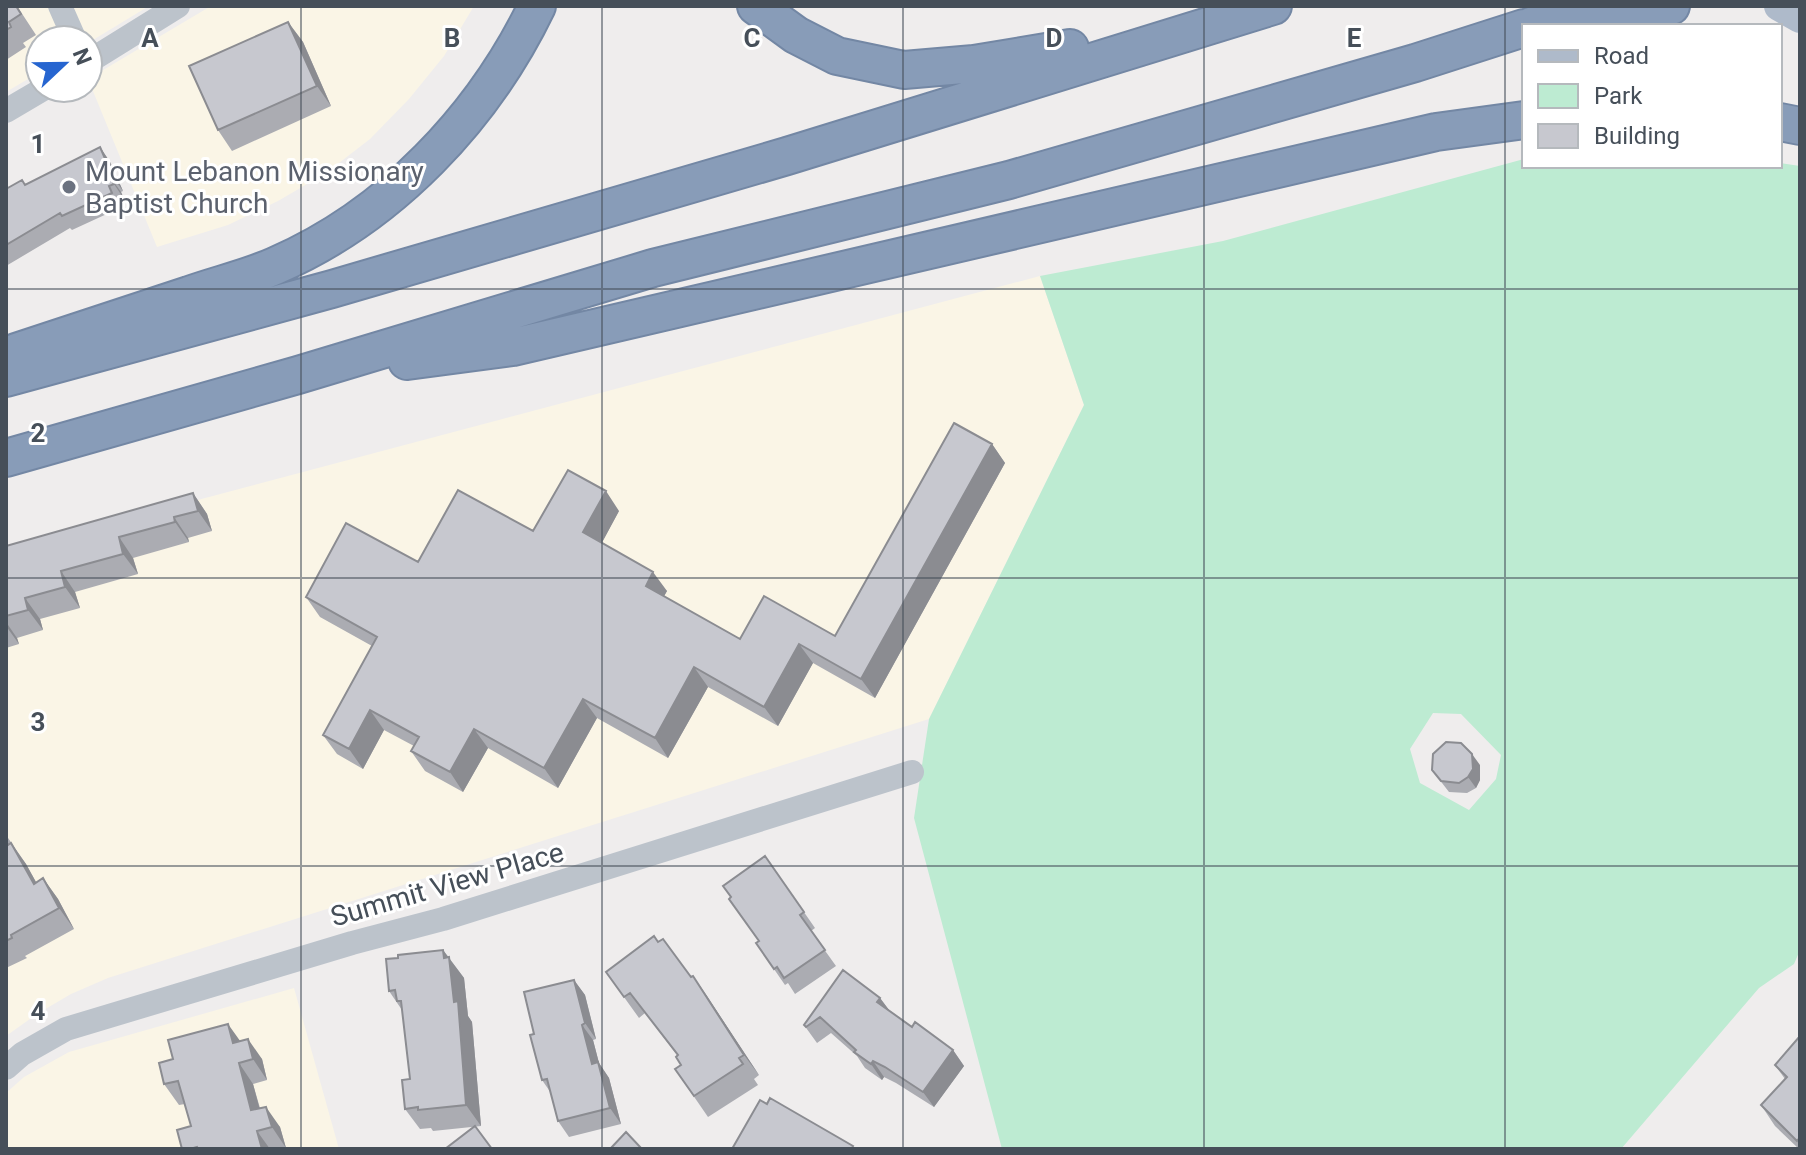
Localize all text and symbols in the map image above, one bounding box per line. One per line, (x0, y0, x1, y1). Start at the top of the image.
text: A (141, 23, 159, 53)
text: B (444, 23, 460, 53)
text: C (743, 23, 761, 53)
text: D (1046, 23, 1062, 53)
text: E (1347, 23, 1362, 53)
north arrow (24, 24, 104, 104)
legend (1522, 24, 1782, 168)
text: Road (1594, 42, 1649, 70)
text: N (68, 45, 97, 69)
text: Park (1594, 82, 1643, 110)
text: Building (1594, 122, 1680, 150)
text: 1 (31, 129, 45, 159)
place label: Mount Lebanon Missionary Baptist Church (85, 155, 424, 220)
marker: Mount Lebanon Missionary Baptist Church (60, 178, 78, 196)
text: 2 (31, 418, 45, 448)
text: 3 (31, 707, 45, 737)
street label: Summit View Place (327, 835, 567, 934)
text: 4 (31, 996, 46, 1026)

